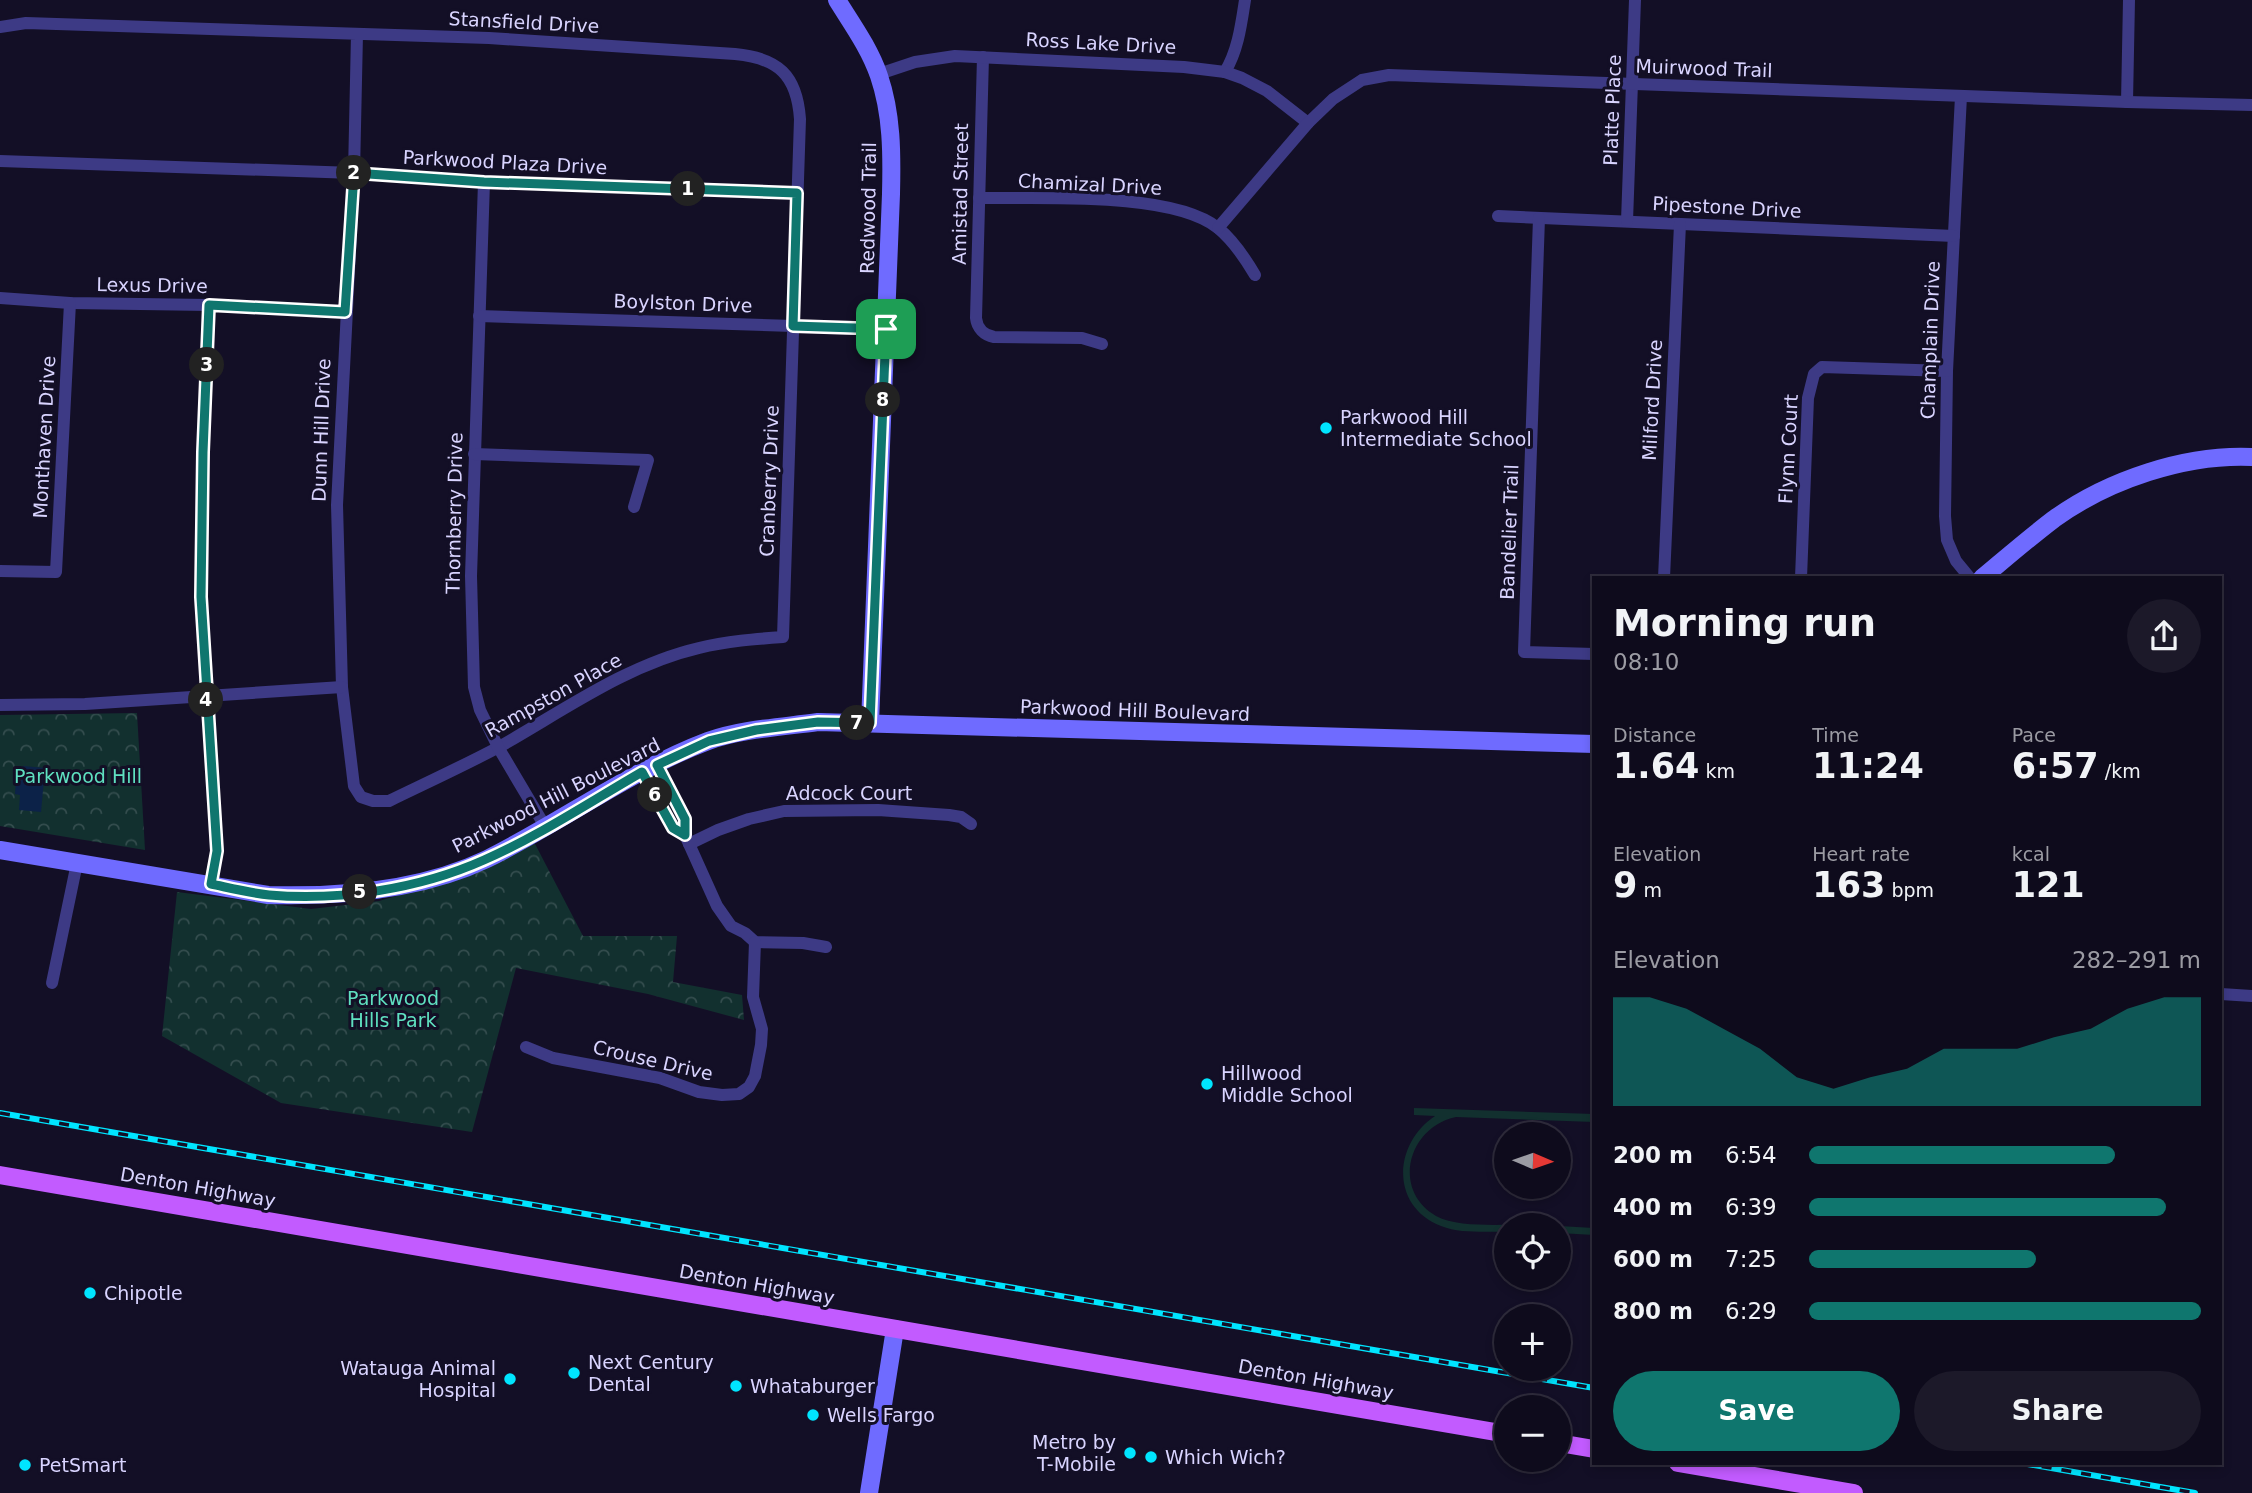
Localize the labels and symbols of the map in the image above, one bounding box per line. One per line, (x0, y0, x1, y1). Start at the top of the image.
street label: Stansfield Drive (448, 7, 600, 37)
street label: Ross Lake Drive (1025, 28, 1177, 58)
street label: Platte Place (1599, 54, 1625, 166)
street label: Muirwood Trail (1635, 55, 1773, 81)
street label: Amistad Street (948, 123, 972, 265)
street label: Redwood Trail (856, 142, 880, 274)
street label: Parkwood Plaza Drive (402, 146, 608, 178)
pin: 2 (336, 156, 372, 190)
street label: Chamizal Drive (1017, 169, 1163, 199)
pin: 1 (670, 172, 706, 206)
street label: Pipestone Drive (1652, 192, 1802, 222)
street label: Champlain Drive (1916, 260, 1944, 420)
street label: Lexus Drive (96, 273, 208, 297)
street label: Boylston Drive (613, 290, 753, 316)
pin (856, 299, 916, 359)
street label: Milford Drive (1638, 339, 1666, 461)
pin: 3 (190, 348, 224, 382)
street label: Monthaven Drive (29, 355, 59, 519)
street label: Dunn Hill Drive (308, 358, 334, 502)
pin: 8 (866, 382, 900, 418)
street label: Flynn Court (1774, 394, 1802, 504)
street label: Cranberry Drive (755, 405, 783, 557)
place label: Parkwood Hill Intermediate School (1340, 406, 1532, 450)
marker: Parkwood Hill Intermediate School (1318, 420, 1334, 436)
street label: Thornberry Drive (442, 432, 466, 595)
street label: Bandelier Trail (1496, 464, 1522, 600)
street label: Rampston Place (481, 648, 625, 742)
pin: 4 (188, 682, 224, 718)
street label: Parkwood Hill Boulevard (1020, 695, 1250, 725)
pin: 7 (840, 706, 874, 740)
street label: Parkwood Hill Boulevard (448, 733, 664, 857)
park label: Parkwood Hill (14, 765, 142, 787)
pin: 6 (638, 778, 672, 812)
street label: Adcock Court (786, 782, 912, 804)
pin: 5 (342, 874, 378, 910)
park label: Parkwood Hills Park (347, 987, 439, 1031)
street label: Crouse Drive (591, 1035, 715, 1085)
place label: Hillwood Middle School (1221, 1062, 1353, 1106)
marker: Hillwood Middle School (1199, 1076, 1215, 1092)
north arrow (1494, 1122, 1572, 1199)
street label: Denton Highway (118, 1162, 278, 1212)
street label: Denton Highway (677, 1259, 837, 1309)
place label: Chipotle (104, 1282, 183, 1304)
marker: Chipotle (82, 1285, 98, 1301)
place label: Next Century Dental (588, 1351, 714, 1395)
street label: Denton Highway (1236, 1354, 1396, 1404)
place label: Watauga Animal Hospital (340, 1357, 496, 1401)
marker: Next Century Dental (566, 1365, 582, 1381)
marker: Watauga Animal Hospital (502, 1371, 518, 1387)
place label: Whataburger (750, 1375, 875, 1397)
marker: Whataburger (728, 1378, 744, 1394)
place label: Wells Fargo (827, 1404, 935, 1426)
marker: Wells Fargo (805, 1407, 821, 1423)
place label: Metro by T-Mobile (1032, 1431, 1116, 1475)
marker: Metro by T-Mobile (1122, 1445, 1138, 1461)
place label: Which Wich? (1165, 1446, 1286, 1468)
marker: Which Wich? (1143, 1449, 1159, 1465)
place label: PetSmart (39, 1454, 126, 1476)
marker: PetSmart (17, 1457, 33, 1473)

